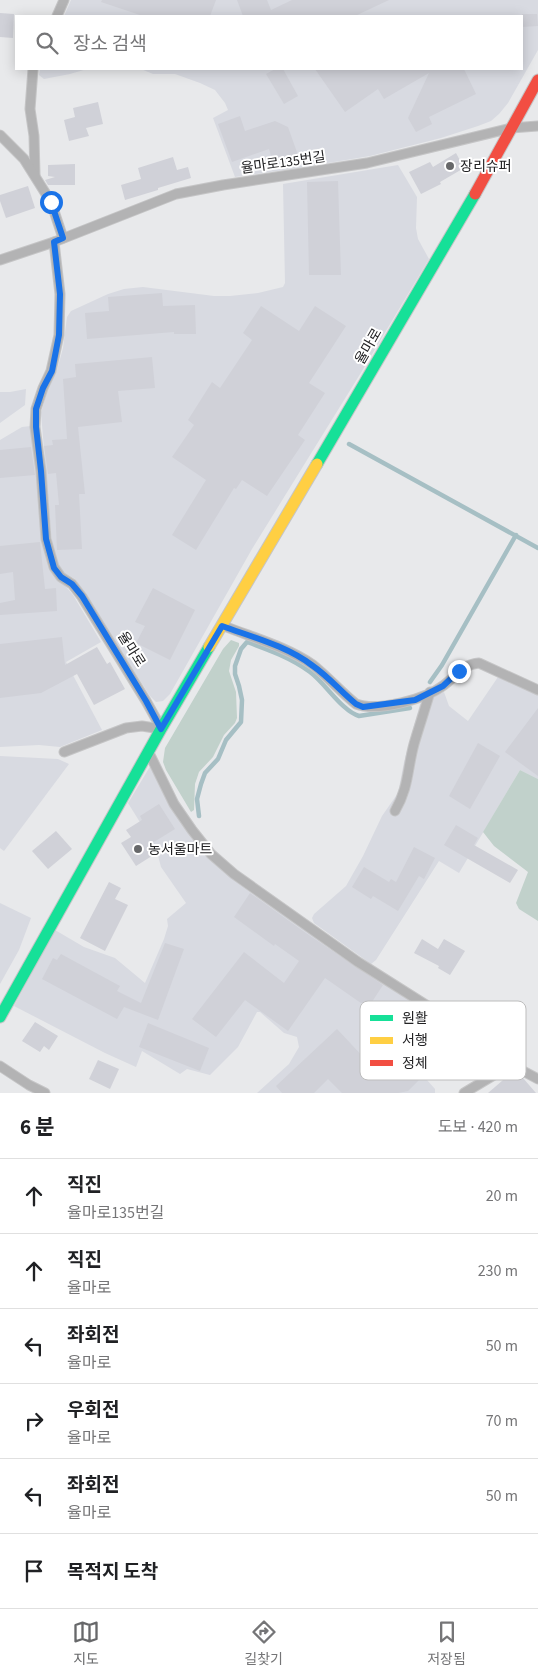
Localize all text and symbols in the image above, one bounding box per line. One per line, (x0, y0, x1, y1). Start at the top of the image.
search box (15, 15, 523, 70)
icon: search (33, 29, 61, 57)
text: 장소 검색 (73, 31, 147, 58)
street label: 율마로135번길 (240, 147, 327, 179)
place label: 장리슈퍼 (460, 157, 512, 177)
marker: 장리슈퍼 (444, 160, 456, 172)
route start (40, 191, 63, 214)
street label: 율마로 (351, 325, 387, 368)
street label: 율마로 (112, 628, 150, 671)
route end (448, 660, 471, 683)
place label: 농서울마트 (148, 840, 213, 860)
marker: 농서울마트 (132, 843, 144, 855)
legend (360, 1001, 526, 1080)
text: 원활 (402, 1009, 428, 1029)
text: 서행 (402, 1031, 428, 1051)
text: 정체 (402, 1054, 428, 1074)
text: 6 분 (20, 1112, 55, 1142)
text: 도보 · 420 m (438, 1116, 518, 1138)
text: 직진 (67, 1172, 102, 1199)
icon: ahead (20, 1182, 48, 1210)
text: 20 m (486, 1185, 518, 1207)
text: 율마로135번길 (67, 1202, 164, 1224)
text: 직진 (67, 1247, 102, 1274)
icon: ahead (20, 1257, 48, 1285)
text: 230 m (478, 1260, 518, 1282)
text: 율마로 (67, 1277, 111, 1299)
text: 좌회전 (67, 1322, 119, 1349)
icon: left (20, 1332, 48, 1360)
text: 50 m (486, 1335, 518, 1357)
text: 율마로 (67, 1352, 111, 1374)
text: 우회전 (67, 1397, 119, 1424)
icon: right (20, 1407, 48, 1435)
text: 70 m (486, 1410, 518, 1432)
text: 율마로 (67, 1427, 111, 1449)
text: 좌회전 (67, 1472, 119, 1499)
icon: left (20, 1482, 48, 1510)
text: 50 m (486, 1485, 518, 1507)
text: 율마로 (67, 1502, 111, 1524)
icon: arrive (20, 1557, 48, 1585)
text: 목적지 도착 (67, 1559, 158, 1586)
tab: 지도 (72, 1618, 100, 1670)
tab: 길찾기 (244, 1618, 283, 1670)
tab: 저장됨 (427, 1618, 466, 1670)

